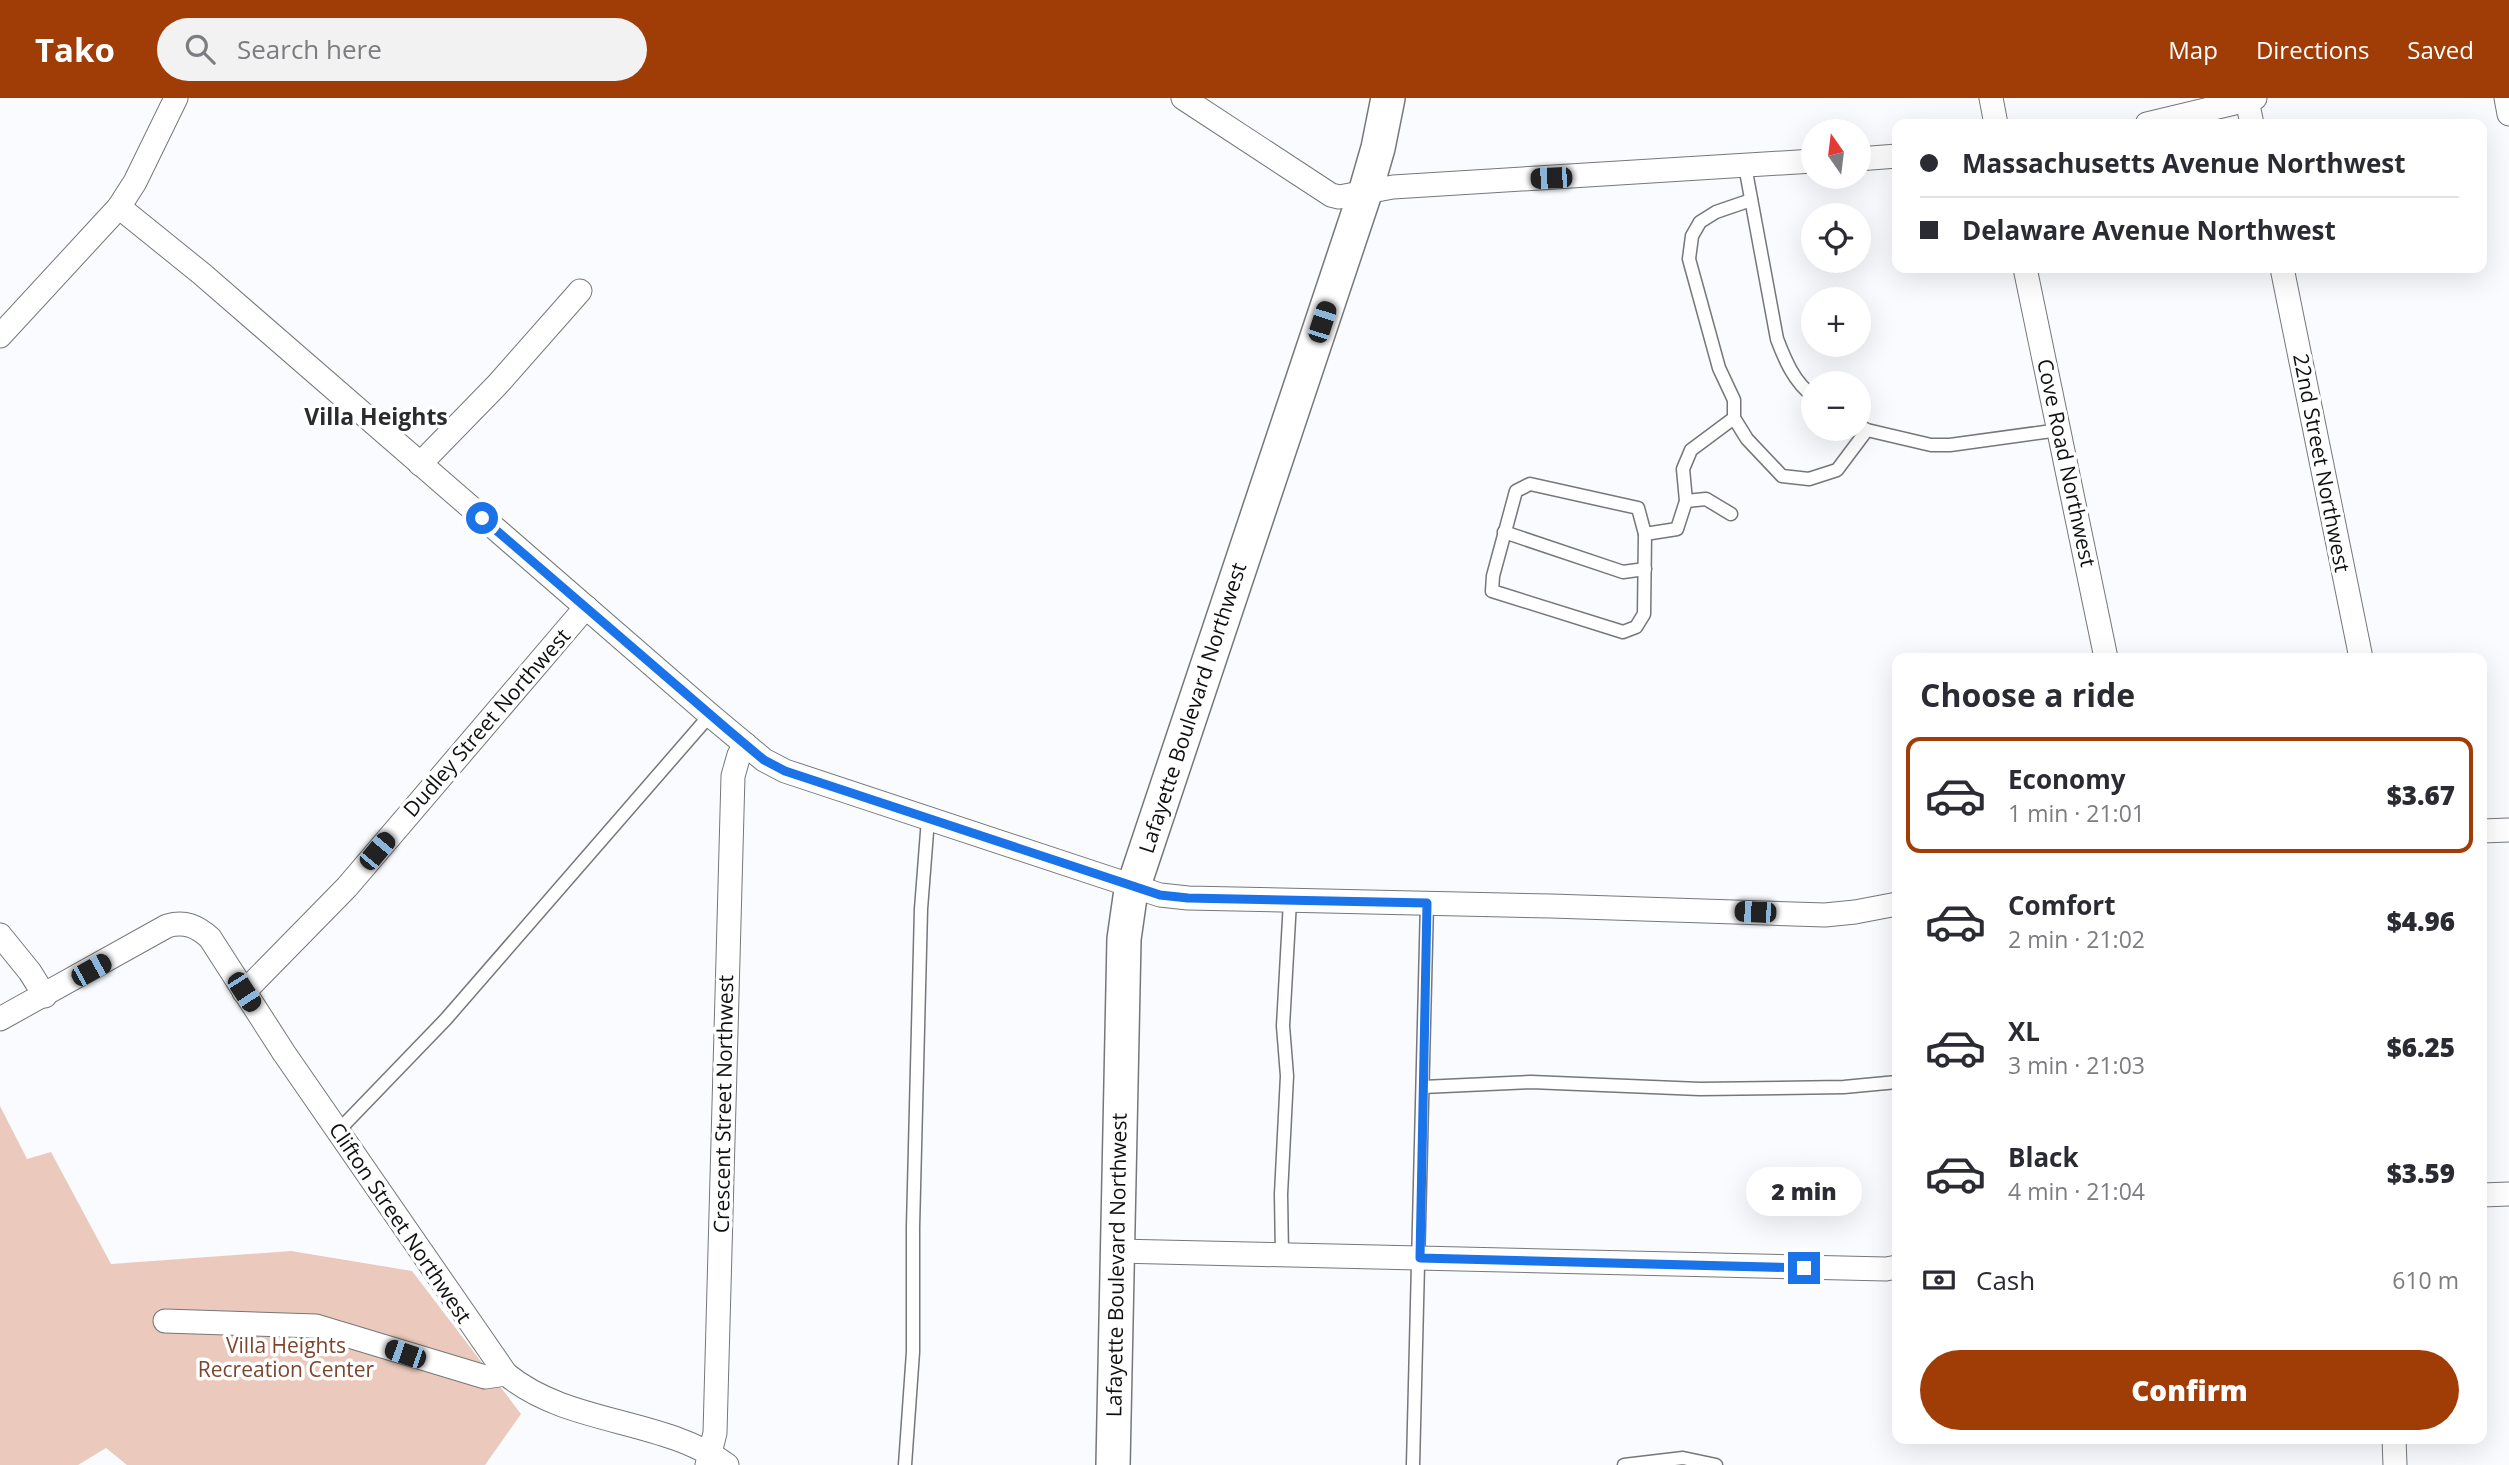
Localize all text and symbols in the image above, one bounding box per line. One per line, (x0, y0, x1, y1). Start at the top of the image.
search box (157, 18, 647, 81)
text: Tako (35, 27, 115, 72)
icon: search (181, 30, 219, 68)
text: Search here (237, 31, 382, 67)
text: Map (2168, 33, 2218, 66)
text: Directions (2256, 33, 2369, 66)
text: Saved (2407, 33, 2474, 66)
north arrow (1801, 119, 1871, 189)
map controls (1801, 119, 1871, 441)
text: Massachusetts Avenue Northwest (1962, 145, 2405, 181)
car (1530, 167, 1573, 189)
button: locate (1801, 203, 1871, 273)
text: Delaware Avenue Northwest (1962, 212, 2336, 248)
button: + (1801, 287, 1871, 357)
car (1306, 299, 1339, 345)
street label: 22nd Street Northwest (2287, 351, 2357, 575)
street label: Cove Road Northwest (2031, 356, 2103, 569)
button: − (1801, 371, 1871, 441)
district label: Villa Heights (304, 400, 448, 432)
route start (466, 502, 498, 534)
street label: Lafayette Boulevard Northwest (1132, 559, 1252, 857)
street label: Dudley Street Northwest (397, 622, 576, 823)
text: Choose a ride (1920, 673, 2135, 716)
text: Economy (2008, 761, 2126, 797)
icon: car (1924, 764, 1987, 827)
text: $3.67 (2387, 777, 2455, 813)
text: 1 min · 21:01 (2008, 797, 2145, 829)
car (356, 828, 399, 874)
text: Comfort (2008, 887, 2115, 923)
icon: car (1924, 890, 1987, 953)
car (1734, 901, 1777, 923)
text: $4.96 (2387, 903, 2455, 939)
text: 2 min · 21:02 (2008, 923, 2145, 955)
car (68, 951, 115, 989)
car (224, 969, 265, 1015)
street label: Crescent Street Northwest (707, 975, 739, 1233)
text: XL (2008, 1013, 2040, 1049)
icon: car (1924, 1016, 1987, 1079)
text: $6.25 (2387, 1029, 2455, 1065)
text: 3 min · 21:03 (2008, 1049, 2145, 1081)
street label: Lafayette Boulevard Northwest (1099, 1113, 1133, 1417)
street label: Clifton Street Northwest (323, 1117, 479, 1328)
text: Black (2008, 1139, 2079, 1175)
icon: car (1924, 1142, 1987, 1205)
text: $3.59 (2387, 1155, 2455, 1191)
callout: 2 min (1746, 1166, 1862, 1216)
text: 2 min (1771, 1175, 1837, 1207)
text: 4 min · 21:04 (2008, 1175, 2145, 1207)
route end (1788, 1252, 1820, 1284)
icon: cash (1920, 1261, 1958, 1299)
text: Cash (1976, 1262, 2035, 1298)
text: 610 m (2392, 1264, 2459, 1296)
park label: Villa Heights Recreation Center (198, 1331, 375, 1383)
car (382, 1337, 429, 1371)
button: Confirm (1920, 1350, 2459, 1430)

